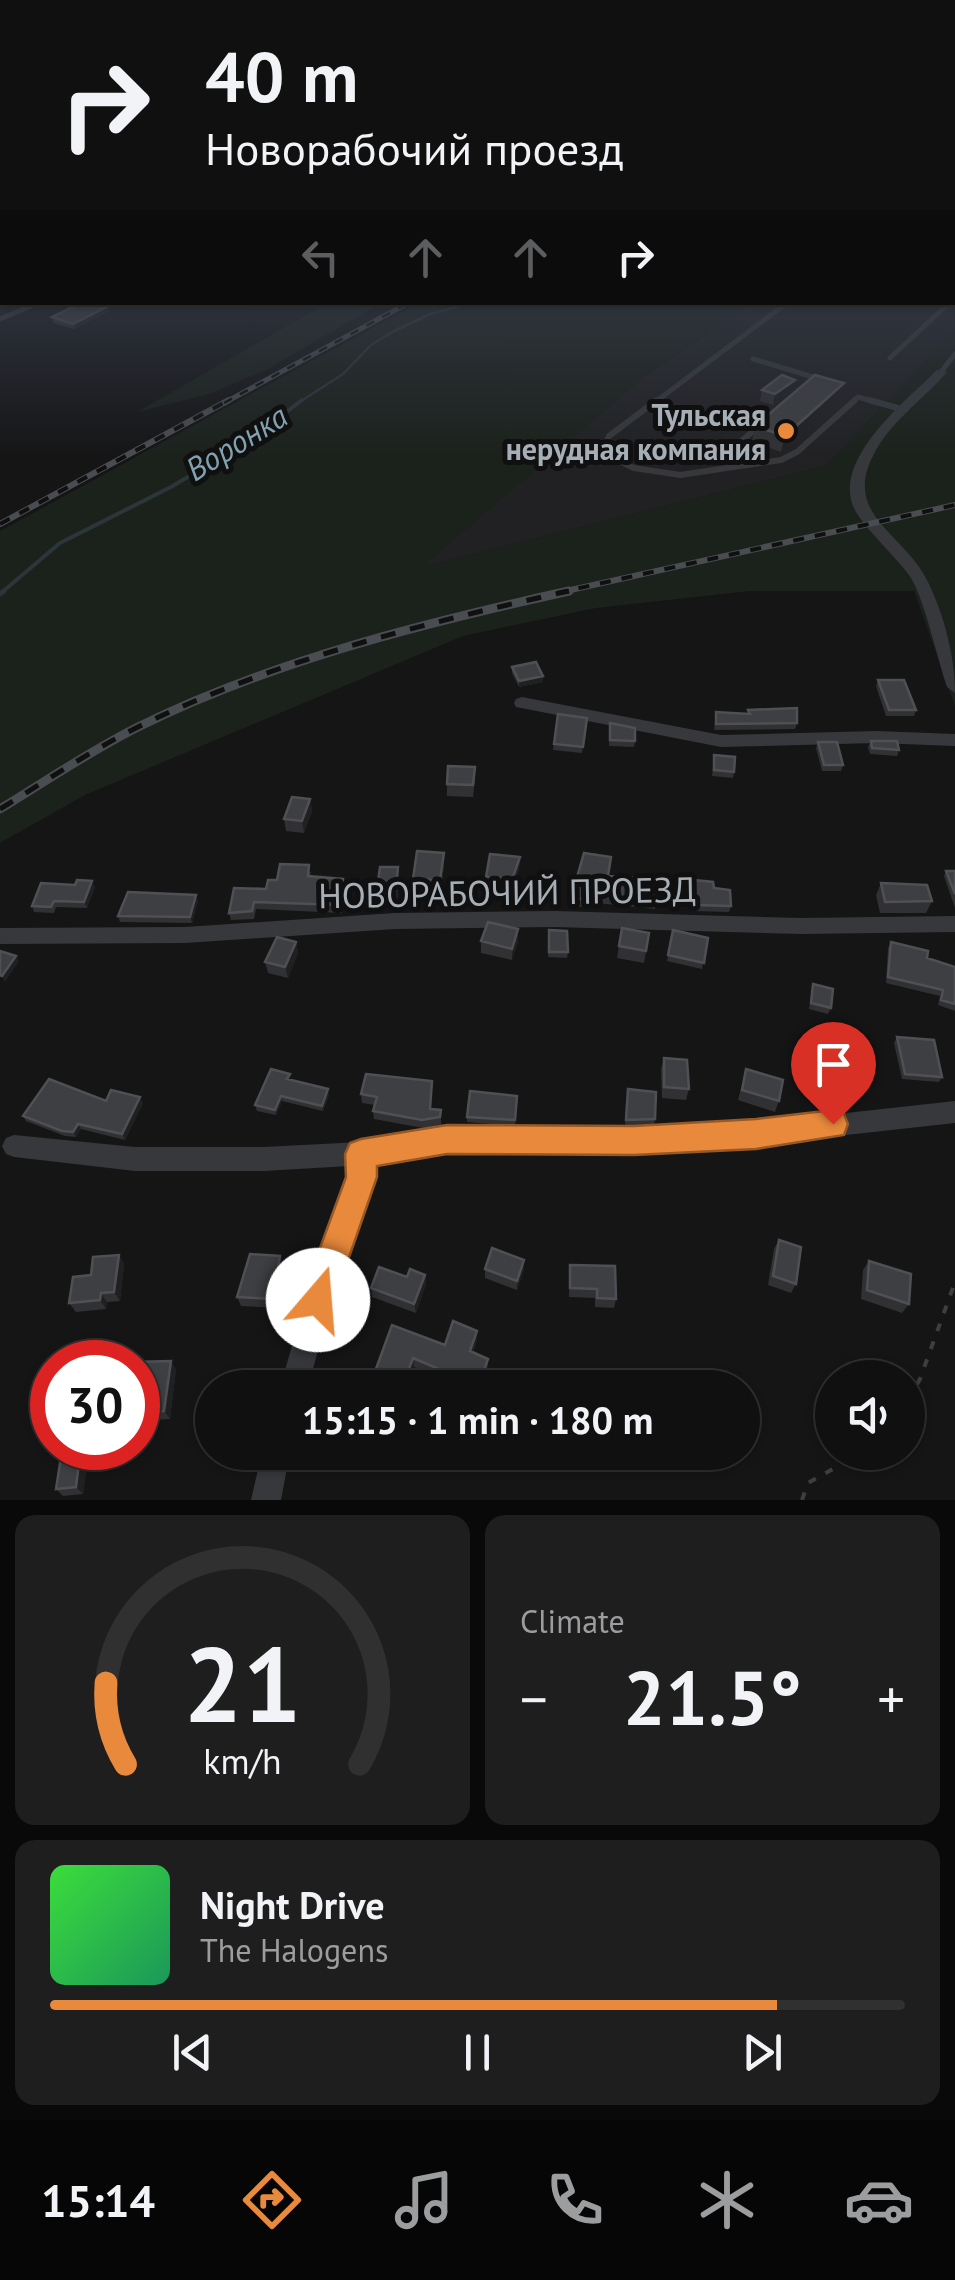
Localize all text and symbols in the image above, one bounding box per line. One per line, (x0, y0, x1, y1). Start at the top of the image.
text: 40 m (205, 31, 358, 121)
icon: right (40, 40, 170, 170)
text: Новорабочий проезд (205, 119, 624, 177)
icon: left (293, 230, 348, 285)
icon: ahead (398, 230, 453, 285)
icon: ahead (503, 230, 558, 285)
icon: right (608, 230, 663, 285)
water label: Воронка (177, 394, 295, 490)
place label: Тульская нерудная компания (506, 395, 766, 468)
marker: Тульская нерудная компания (775, 420, 797, 442)
street label: НОВОРАБОЧИЙ ПРОЕЗД (318, 866, 696, 918)
pin (791, 1022, 876, 1125)
icon: arrive (806, 1037, 861, 1092)
position arrow (266, 1248, 370, 1352)
speed limit sign: 30 (30, 1340, 160, 1470)
map controls (815, 1360, 925, 1470)
button: sound (815, 1360, 925, 1470)
text: 15:15 · 1 min · 180 m (302, 1395, 653, 1444)
text: Climate (520, 1600, 625, 1642)
text: 21 (184, 1616, 301, 1751)
text: 21.5° (623, 1649, 802, 1746)
text: − (520, 1663, 548, 1734)
text: + (877, 1663, 905, 1734)
text: km/h (203, 1738, 282, 1784)
text: Night Drive (200, 1880, 384, 1929)
text: The Halogens (200, 1929, 388, 1971)
icon: previous (165, 2025, 220, 2080)
icon: pause (450, 2025, 505, 2080)
icon: next (735, 2025, 790, 2080)
icon: directions (237, 2165, 307, 2235)
icon: music (389, 2165, 459, 2235)
icon: phone (540, 2165, 610, 2235)
icon: climate (692, 2165, 762, 2235)
icon: car (844, 2165, 914, 2235)
text: 15:14 (41, 2171, 155, 2229)

